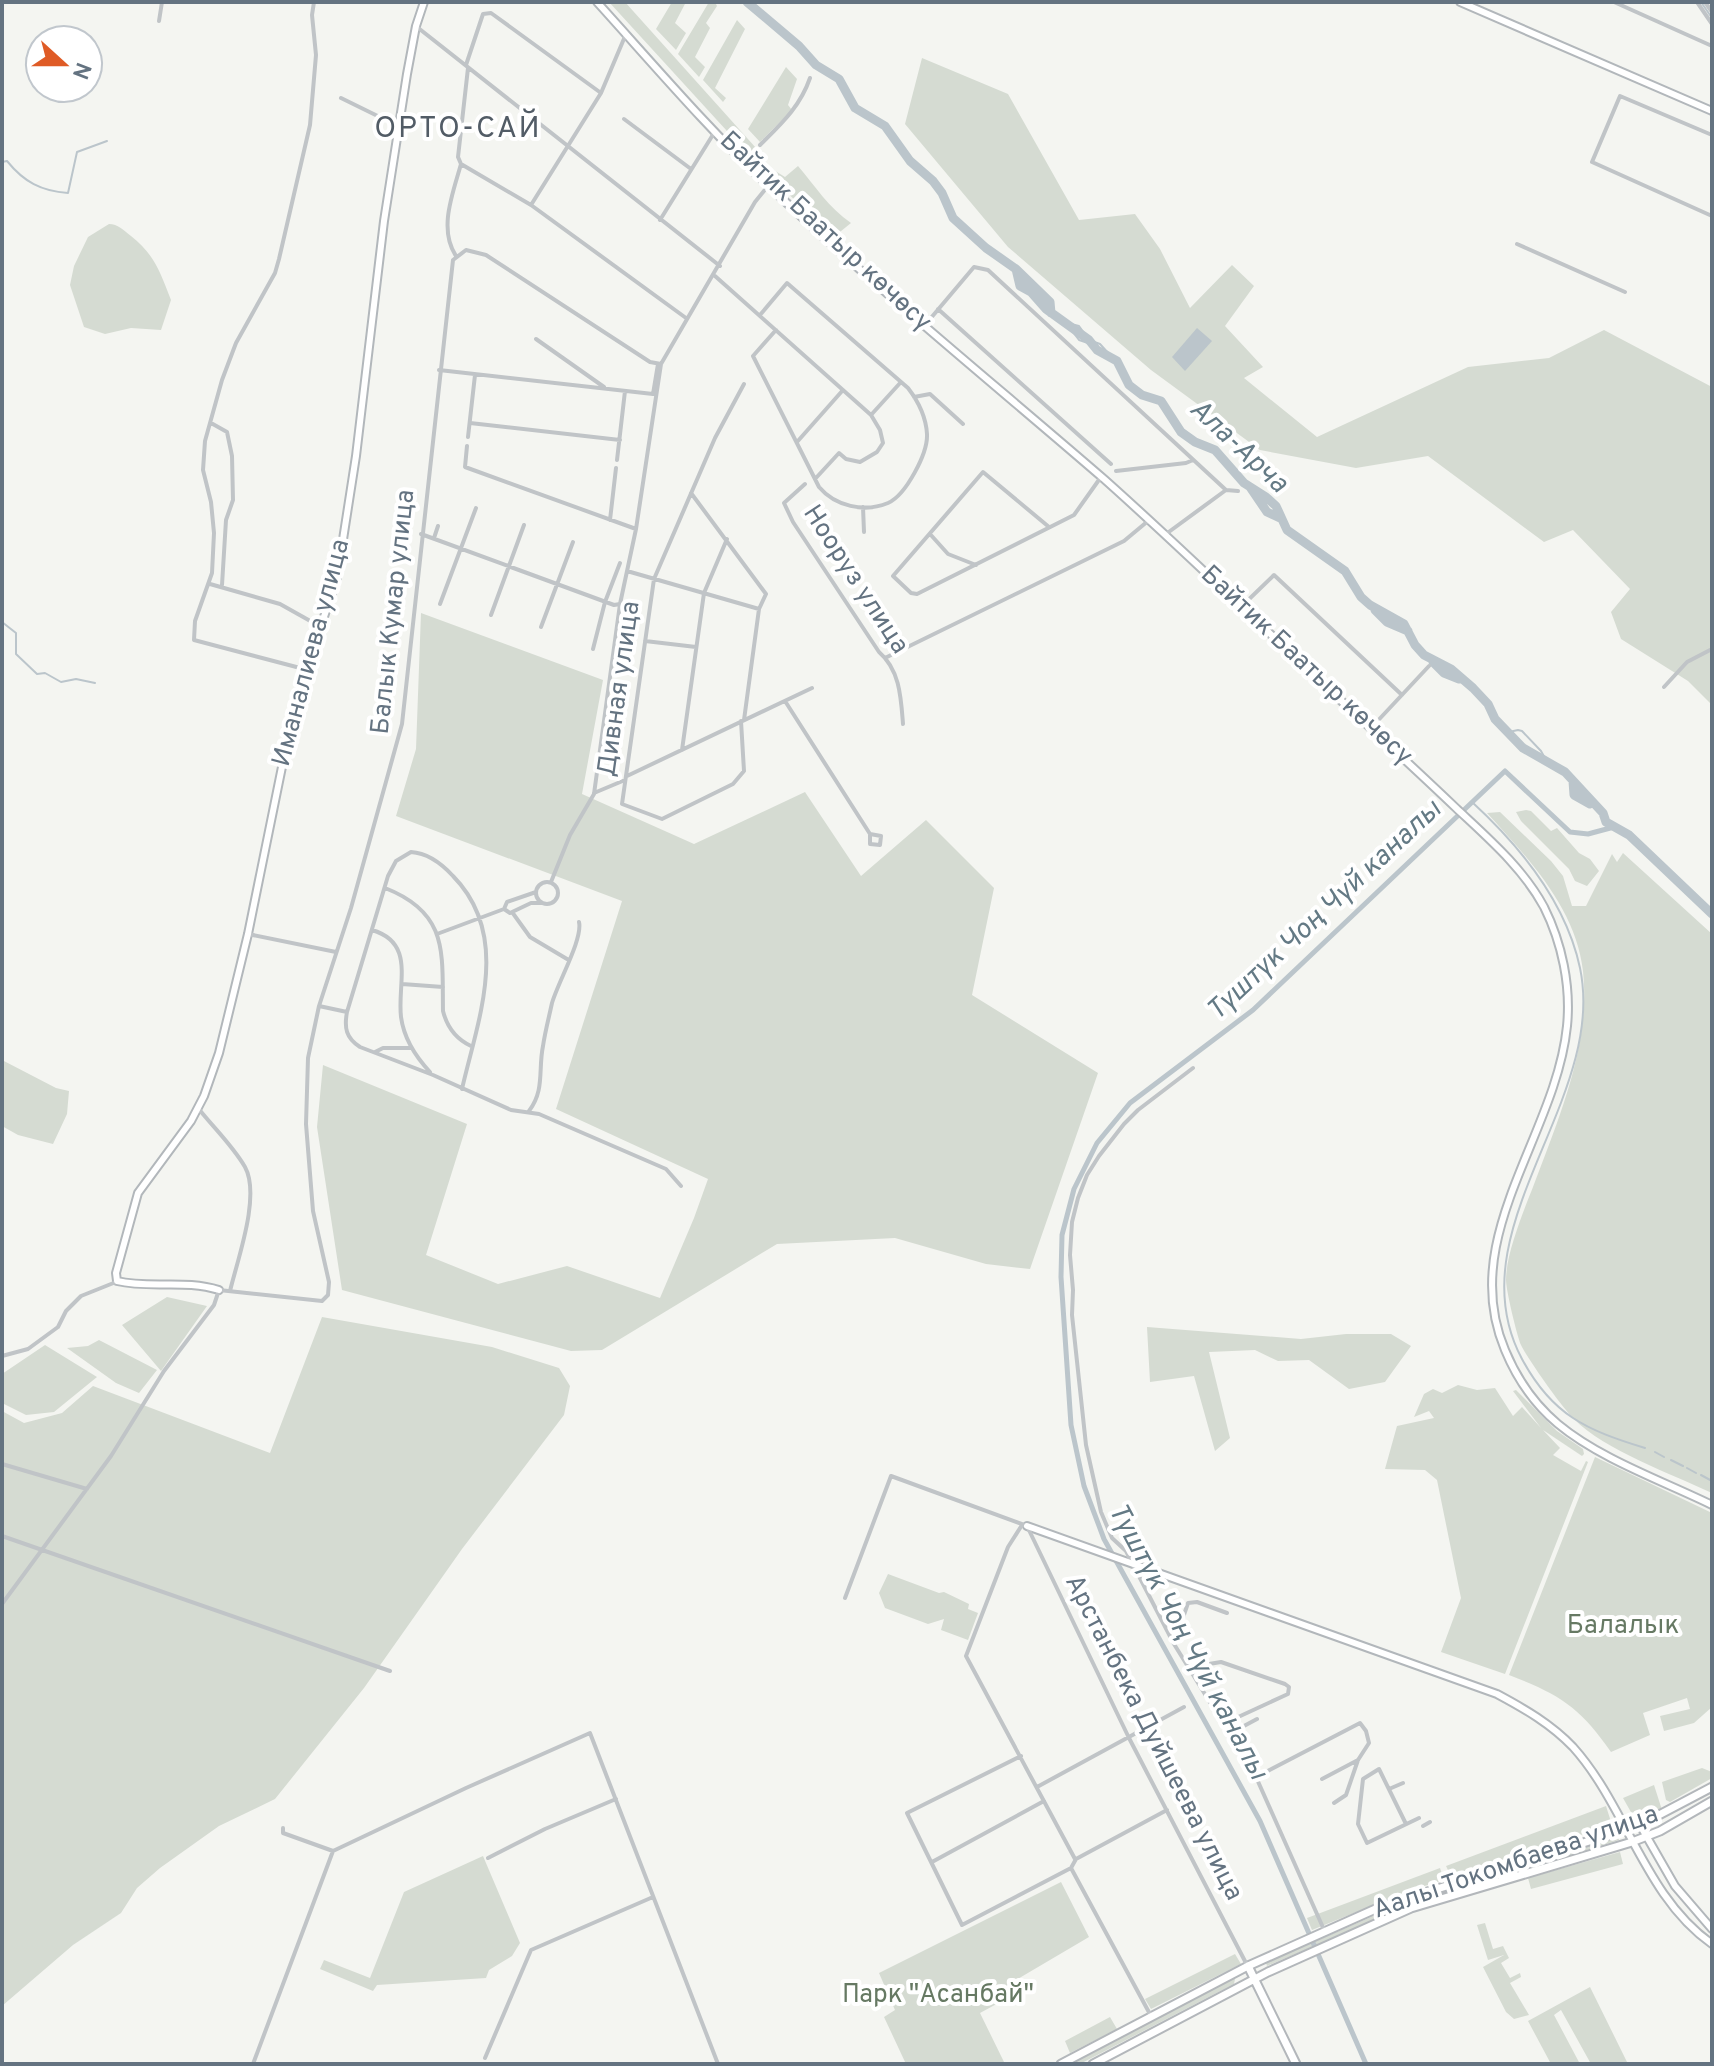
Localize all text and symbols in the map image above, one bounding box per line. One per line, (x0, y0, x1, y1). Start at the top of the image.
north arrow (24, 24, 104, 104)
text: N (65, 58, 96, 82)
district label: ОРТО-САЙ (374, 108, 542, 148)
street label: Байтик Баатыр көчөсү (712, 125, 938, 339)
water label: Ала-Арча (1181, 392, 1295, 502)
street label: Балык Кумар улица (365, 488, 423, 736)
street label: Нооруз улица (795, 499, 915, 661)
street label: Иманалиева улица (266, 536, 358, 770)
street label: Байтик Баатыр көчөсү (1193, 559, 1419, 773)
street label: Дивная улица (591, 599, 649, 779)
water label: Түштүк Чоң Чүй каналы (1200, 792, 1451, 1029)
water label: Түштүк Чоң Чүй каналы (1099, 1497, 1276, 1787)
street label: Арстанбека Дуйшеева улица (1056, 1569, 1250, 1907)
park label: Балалык (1567, 1610, 1679, 1643)
street label: Аалы Токомбаева улица (1369, 1799, 1663, 1927)
park label: Парк "Асанбай" (842, 1979, 1034, 2012)

